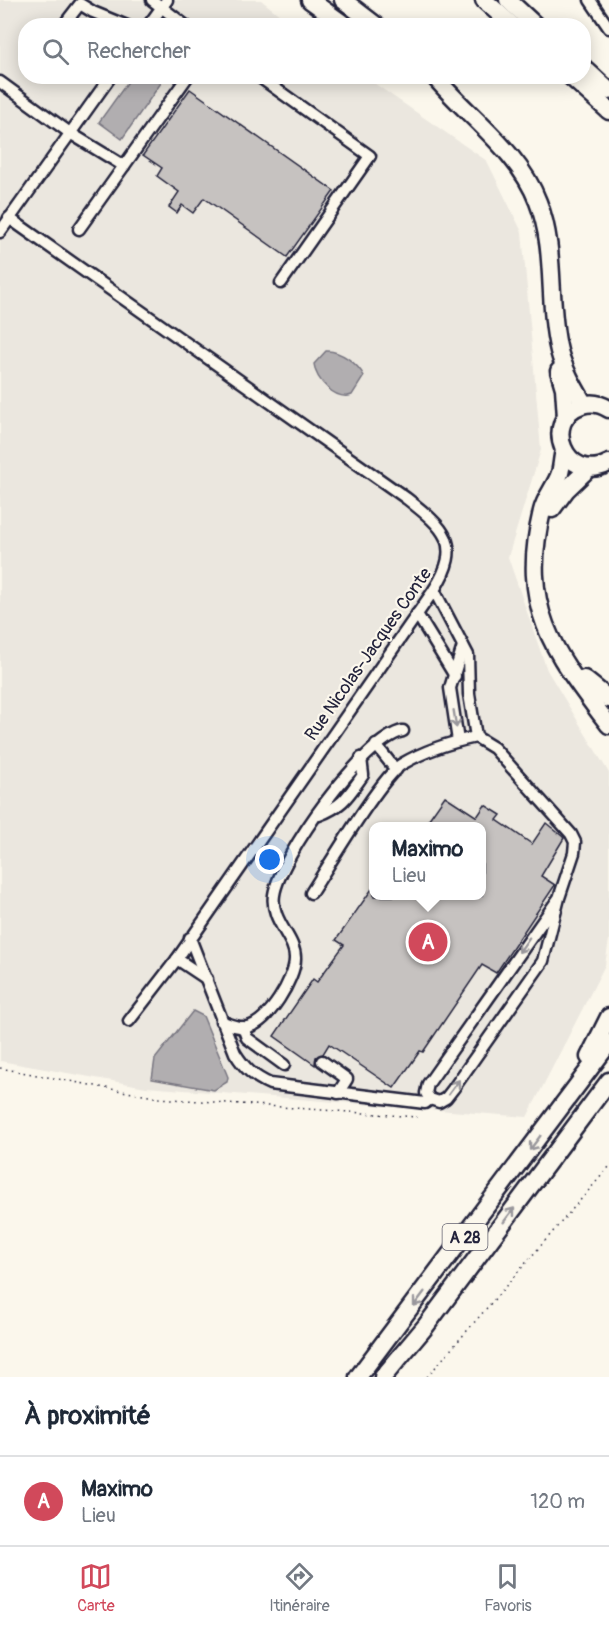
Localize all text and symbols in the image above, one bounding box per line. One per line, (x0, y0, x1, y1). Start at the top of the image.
search box (18, 18, 591, 84)
icon: search (39, 35, 72, 68)
text: Rechercher (87, 37, 191, 65)
street label: Rue Nicolas-Jacques Conte (300, 563, 437, 745)
one-way arrow (449, 709, 460, 728)
popup (369, 822, 486, 900)
text: Maximo (392, 835, 463, 863)
your location (255, 845, 284, 874)
text: Lieu (392, 863, 426, 888)
pin: A (408, 920, 448, 964)
one-way arrow (518, 937, 530, 953)
one-way arrow (447, 1079, 460, 1095)
one-way arrow (529, 1134, 541, 1150)
one-way arrow (503, 1207, 515, 1223)
road number: A 28 (442, 1224, 488, 1250)
one-way arrow (413, 1291, 426, 1307)
text: À proximité (24, 1400, 151, 1432)
text: Maximo (81, 1475, 153, 1503)
text: A (37, 1489, 50, 1514)
text: 120 m (530, 1489, 585, 1514)
text: Lieu (81, 1503, 116, 1528)
tab: Carte (77, 1560, 115, 1616)
tab: Itinéraire (269, 1560, 330, 1616)
tab: Favoris (484, 1560, 532, 1616)

